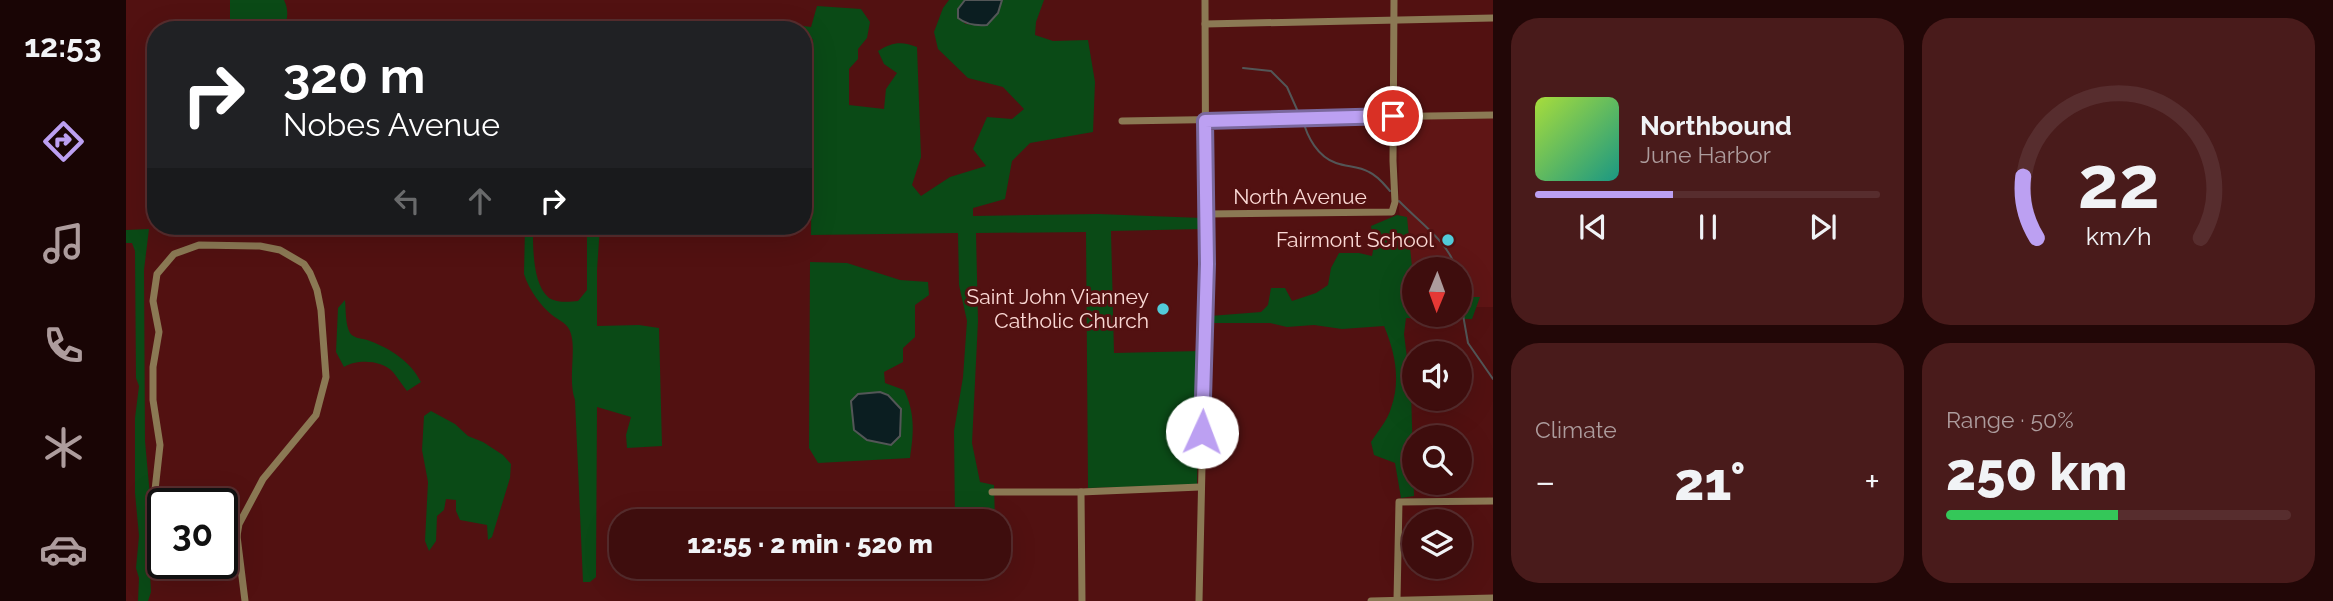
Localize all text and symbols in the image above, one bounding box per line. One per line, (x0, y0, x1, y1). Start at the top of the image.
text: 12:53 (24, 27, 102, 64)
text: 320 m (283, 47, 425, 104)
icon: right (168, 49, 259, 140)
pin (1363, 86, 1423, 146)
icon: arrive (1374, 97, 1412, 135)
text: Nobes Avenue (283, 106, 500, 143)
text: Northbound (1640, 111, 1792, 141)
icon: directions (39, 117, 88, 166)
text: 22 (2077, 140, 2160, 225)
text: June Harbor (1640, 141, 1771, 168)
icon: left (388, 182, 426, 220)
icon: ahead (461, 182, 499, 220)
icon: right (534, 182, 572, 220)
street label: North Avenue (1233, 184, 1367, 209)
icon: previous (1574, 208, 1612, 246)
icon: pause (1689, 208, 1727, 246)
icon: next (1804, 208, 1842, 246)
icon: music (39, 219, 88, 268)
text: km/h (2086, 221, 2151, 251)
place label: Fairmont School (1276, 227, 1434, 252)
marker: Fairmont School (1440, 232, 1456, 248)
north arrow (1402, 257, 1472, 327)
map controls (1402, 257, 1472, 579)
place label: Saint John Vianney Catholic Church (967, 284, 1149, 333)
marker: Saint John Vianney Catholic Church (1155, 301, 1171, 317)
icon: phone (39, 321, 88, 370)
button: sound (1402, 341, 1472, 411)
position arrow (1165, 395, 1239, 469)
text: Range · 50% (1946, 406, 2074, 433)
text: Climate (1535, 416, 1617, 443)
icon: climate (39, 423, 88, 472)
button: search (1402, 425, 1472, 495)
text: 250 km (1946, 441, 2127, 502)
text: 21° (1674, 451, 1745, 512)
text: − (1535, 459, 1555, 504)
text: + (1864, 459, 1880, 504)
speed limit sign: 30 (147, 488, 238, 579)
button: layers (1402, 509, 1472, 579)
icon: car (39, 525, 88, 574)
text: 12:55 · 2 min · 520 m (687, 529, 933, 559)

